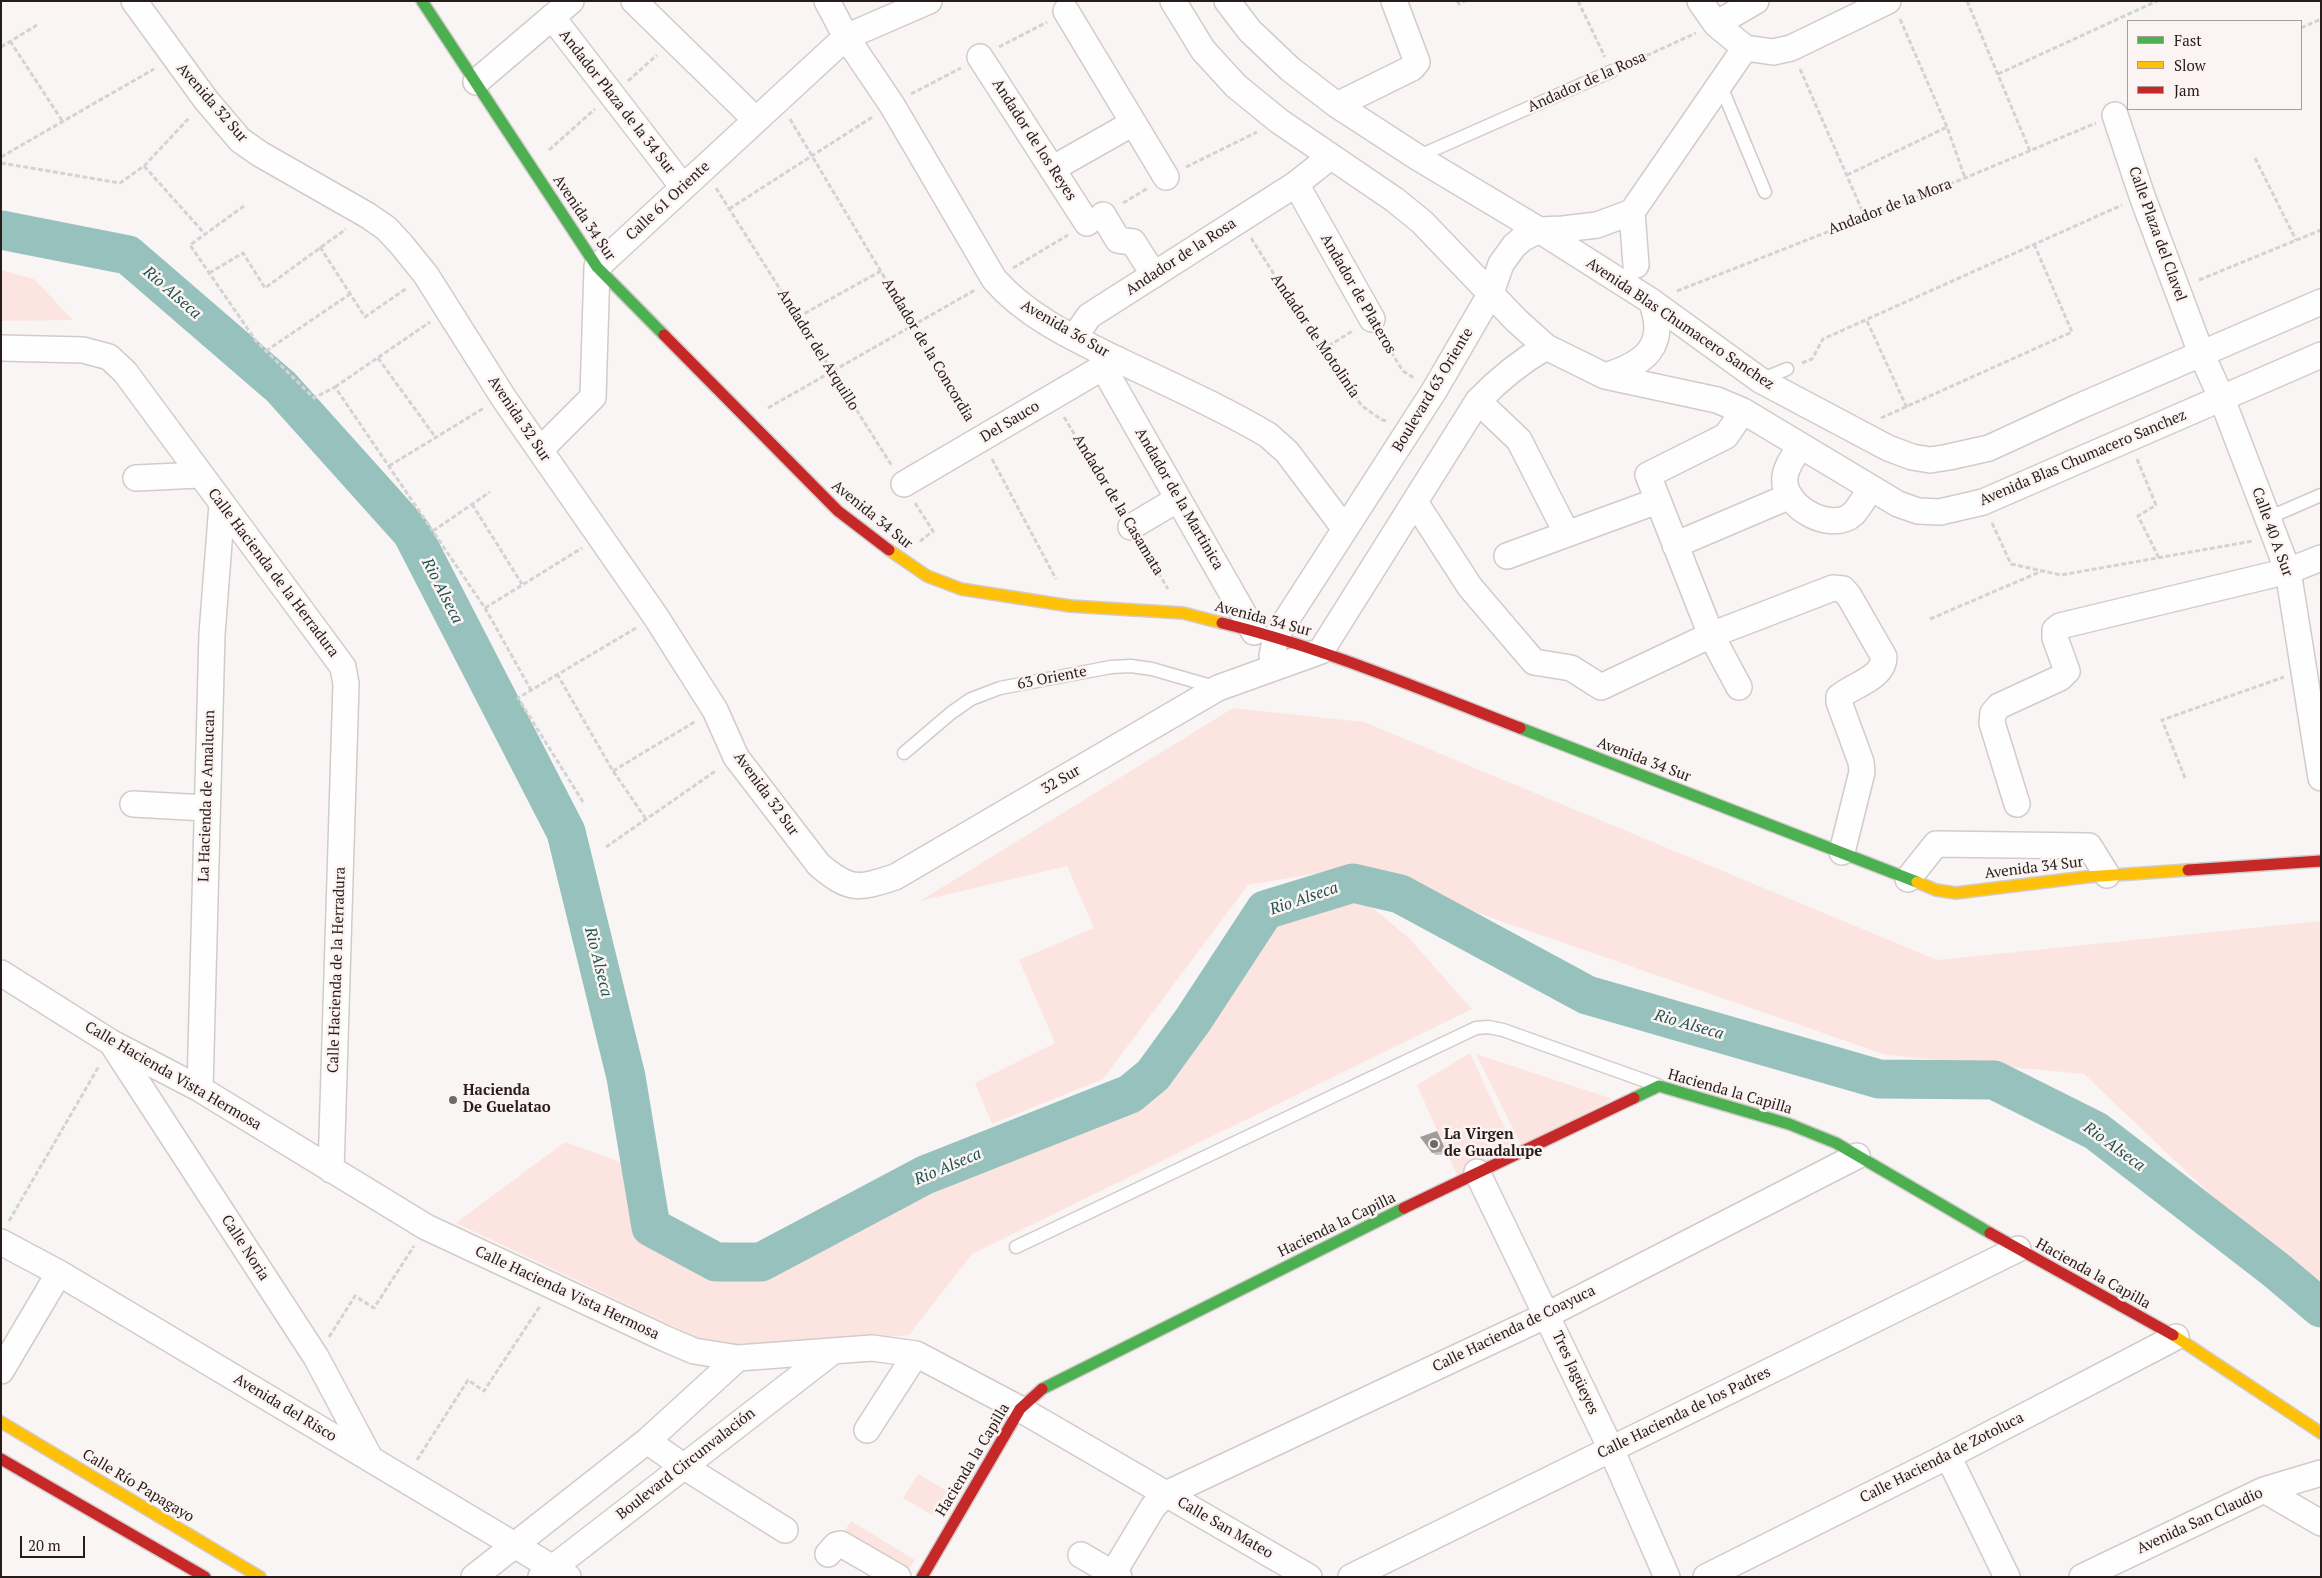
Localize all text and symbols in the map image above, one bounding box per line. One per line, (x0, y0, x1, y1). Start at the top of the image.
legend (2127, 20, 2302, 110)
street label: Andador Plaza de la 34 Sur (555, 26, 679, 178)
text: Fast (2174, 30, 2202, 50)
street label: Andador de la Rosa (1525, 48, 1649, 116)
text: Slow (2174, 55, 2206, 75)
street label: Avenida 32 Sur (173, 60, 251, 146)
street label: Andador de los Reyes (988, 76, 1080, 204)
text: Jam (2174, 80, 2200, 100)
street label: Calle 61 Oriente (622, 158, 714, 244)
street label: Calle Plaza del Clavel (2124, 164, 2190, 304)
street label: Avenida 34 Sur (549, 172, 619, 264)
street label: Andador de la Mora (1826, 175, 1954, 239)
street label: Andador de la Rosa (1122, 215, 1240, 299)
street label: Andador de Plateros (1316, 231, 1400, 357)
street label: Avenida Blas Chumacero Sanchez (1583, 254, 1777, 394)
water label: Rio Alseca (139, 262, 205, 324)
street label: Andador de Motolinía (1267, 271, 1363, 401)
street label: Andador de la Concordia (878, 275, 978, 425)
street label: Andador del Arquillo (773, 286, 863, 414)
street label: Avenida 36 Sur (1018, 296, 1112, 362)
street label: Boulevard 63 Oriente (1389, 325, 1477, 455)
street label: Avenida 32 Sur (484, 373, 554, 465)
street label: Del Sauco (977, 397, 1043, 447)
street label: Avenida Blas Chumacero Sanchez (1977, 406, 2189, 510)
street label: Andador de la Martinica (1131, 425, 1227, 573)
street label: Andador de la Casamata (1069, 431, 1167, 579)
street label: Avenida 34 Sur (828, 477, 916, 553)
street label: Calle Hacienda de la Herradura (204, 485, 342, 661)
street label: Calle 40 A Sur (2248, 485, 2296, 579)
water label: Rio Alseca (417, 555, 467, 627)
street label: Avenida 34 Sur (1213, 597, 1313, 641)
street label: 63 Oriente (1016, 662, 1088, 694)
street label: La Hacienda de Amalucan (195, 710, 219, 882)
street label: Avenida 34 Sur (1595, 734, 1693, 786)
street label: Avenida 32 Sur (730, 749, 802, 839)
street label: 32 Sur (1038, 762, 1084, 798)
street label: Avenida 34 Sur (1984, 853, 2084, 883)
street label: Calle Hacienda de la Herradura (324, 866, 350, 1074)
water label: Rio Alseca (1267, 878, 1341, 920)
water label: Rio Alseca (580, 925, 616, 999)
water label: Rio Alseca (1652, 1006, 1726, 1044)
street label: Calle Hacienda Vista Hermosa (81, 1018, 265, 1134)
street label: Hacienda la Capilla (1666, 1066, 1794, 1118)
place label: Hacienda De Guelatao (463, 1082, 551, 1117)
marker: Hacienda De Guelatao (447, 1094, 459, 1106)
water label: Rio Alseca (2080, 1118, 2148, 1176)
place label: La Virgen de Guadalupe (1444, 1126, 1542, 1161)
marker: La Virgen de Guadalupe (1428, 1138, 1440, 1150)
water label: Rio Alseca (912, 1144, 984, 1190)
street label: Hacienda la Capilla (1275, 1189, 1399, 1261)
street label: Calle Noria (217, 1212, 273, 1284)
street label: Hacienda la Capilla (2032, 1235, 2154, 1313)
street label: Calle Hacienda Vista Hermosa (472, 1242, 662, 1344)
street label: Calle Hacienda de Coayuca (1430, 1282, 1598, 1376)
street label: Tres Jagüeyes (1548, 1328, 1602, 1418)
street label: Calle Hacienda de los Padres (1594, 1363, 1774, 1463)
street label: Avenida del Risco (230, 1370, 340, 1446)
street label: Hacienda la Capilla (932, 1400, 1014, 1520)
street label: Boulevard Circunvalación (613, 1404, 759, 1524)
street label: Calle Hacienda de Zotoluca (1857, 1409, 2027, 1507)
street label: Calle Río Papagayo (79, 1446, 197, 1526)
street label: Avenida San Claudio (2134, 1484, 2266, 1558)
street label: Calle San Mateo (1174, 1493, 1276, 1563)
scale bar (22, 1526, 88, 1558)
text: 20 m (28, 1535, 61, 1555)

